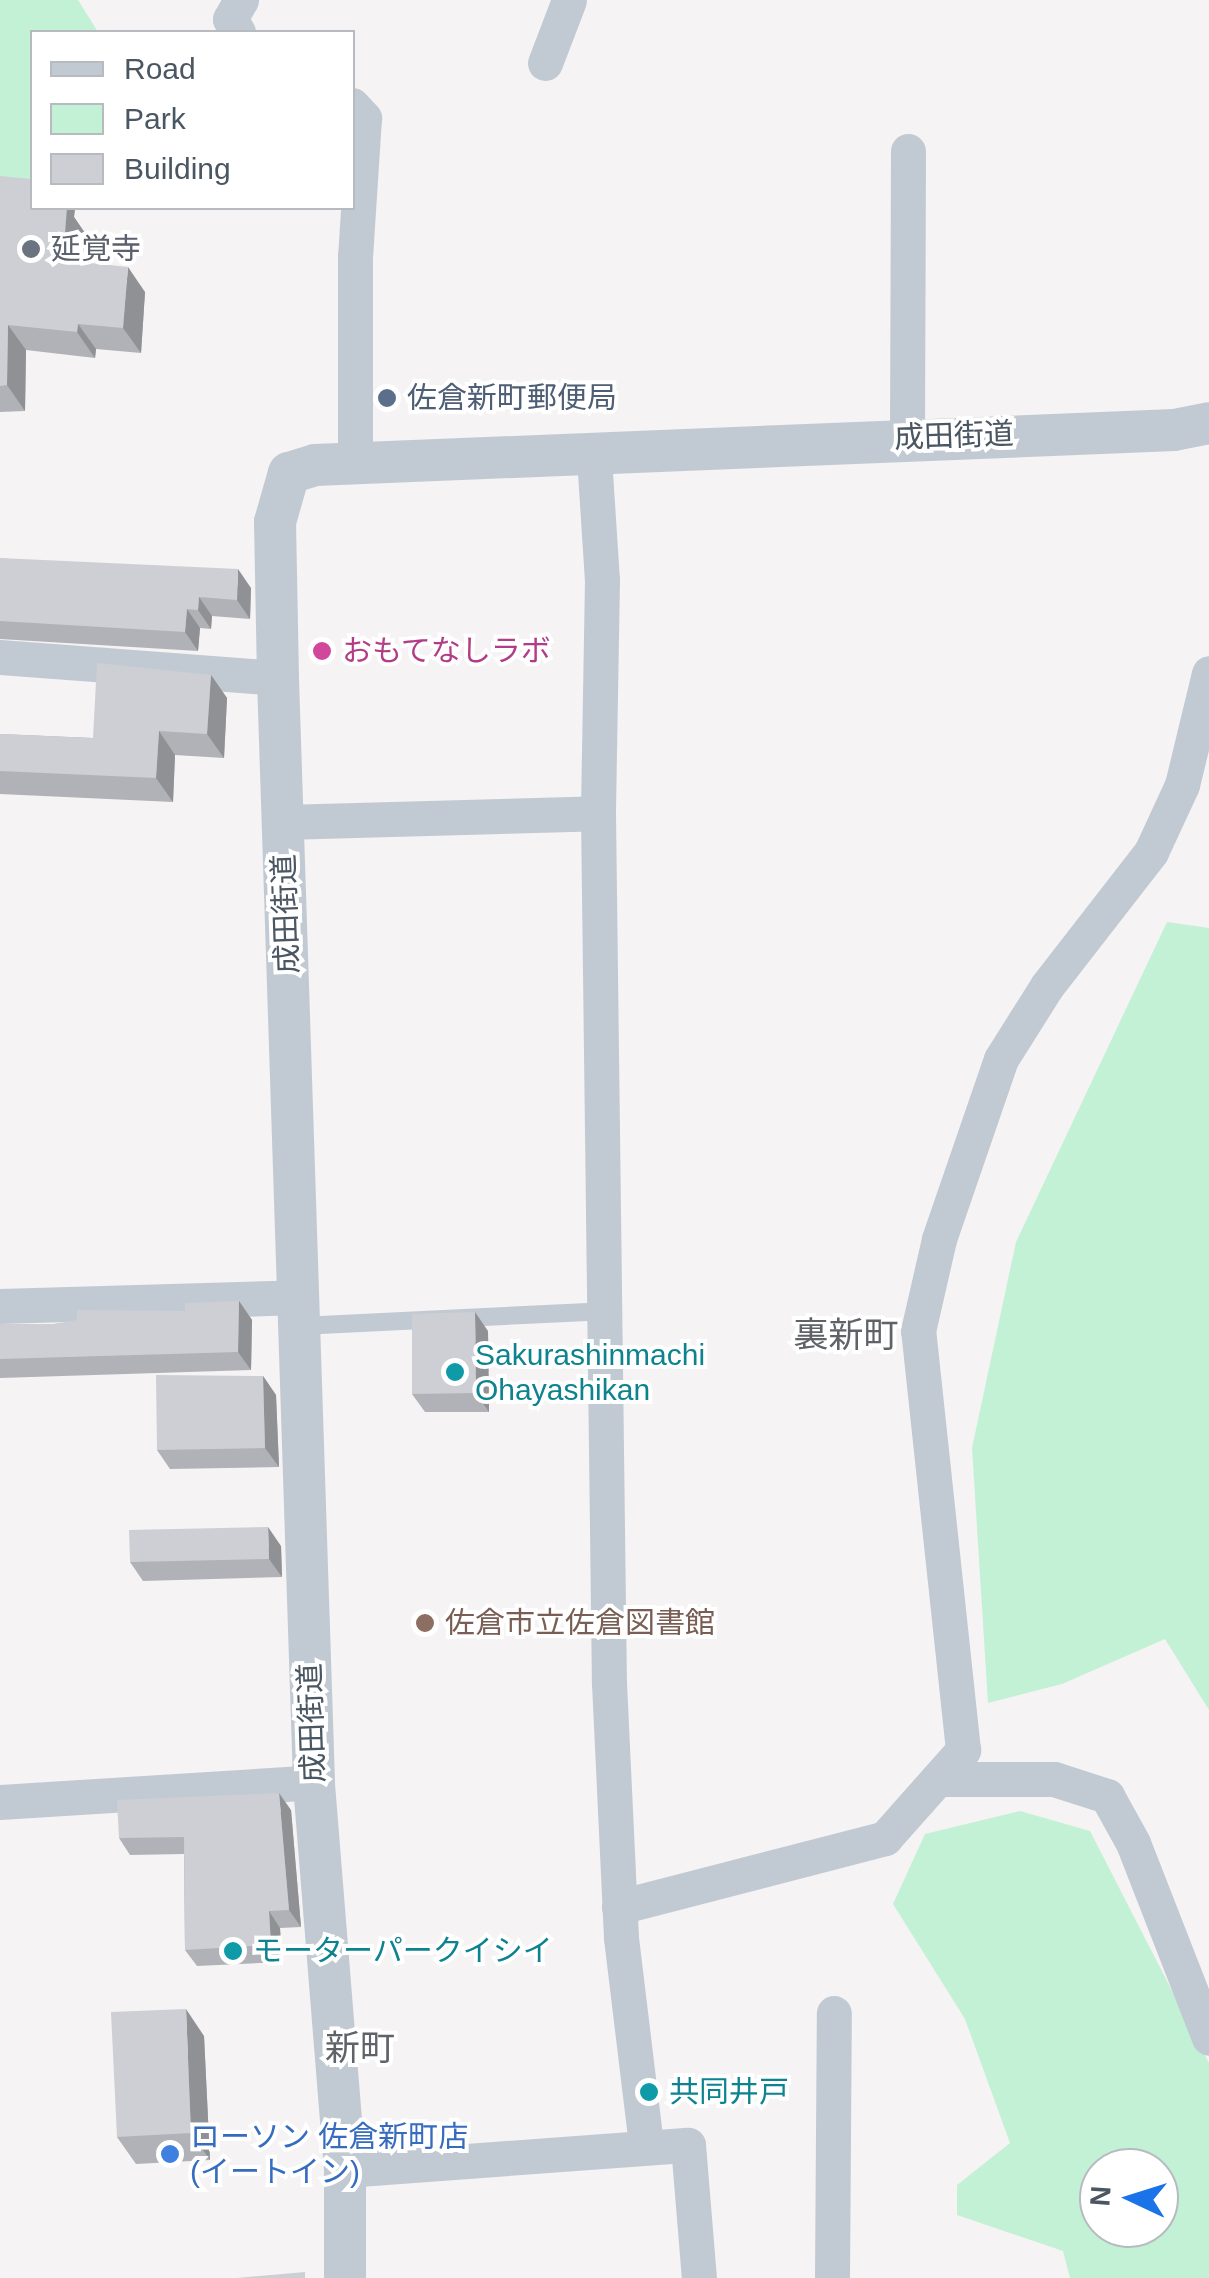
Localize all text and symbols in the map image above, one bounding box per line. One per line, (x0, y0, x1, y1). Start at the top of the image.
legend (30, 30, 355, 210)
text: Road (124, 52, 196, 85)
text: Park (124, 102, 186, 135)
text: Building (124, 152, 231, 185)
place label: 延覚寺 (51, 231, 141, 267)
marker: 延覚寺 (20, 238, 42, 260)
place label: 佐倉新町郵便局 (407, 380, 617, 416)
marker: 佐倉新町郵便局 (376, 387, 398, 409)
street label: 成田街道 (893, 416, 1015, 456)
place label: おもてなしラボ (342, 633, 552, 669)
marker: おもてなしラボ (311, 640, 333, 662)
street label: 成田街道 (266, 853, 306, 975)
district label: 裏新町 (794, 1314, 898, 1356)
place label: Sakurashinmachi Ohayashikan (475, 1337, 705, 1408)
marker: Sakurashinmachi Ohayashikan (444, 1361, 466, 1383)
place label: 佐倉市立佐倉図書館 (445, 1605, 715, 1641)
marker: 佐倉市立佐倉図書館 (414, 1612, 436, 1634)
street label: 成田街道 (292, 1662, 332, 1784)
place label: モーターパークイシイ (253, 1933, 553, 1969)
marker: モーターパークイシイ (222, 1940, 244, 1962)
district label: 新町 (325, 2027, 395, 2069)
place label: 共同井戸 (669, 2074, 789, 2110)
marker: 共同井戸 (638, 2081, 660, 2103)
place label: ローソン 佐倉新町店 (イートイン) (190, 2119, 468, 2190)
marker: ローソン 佐倉新町店 (イートイン) (159, 2143, 181, 2165)
north arrow (1079, 2148, 1179, 2248)
text: N (1084, 2185, 1117, 2207)

